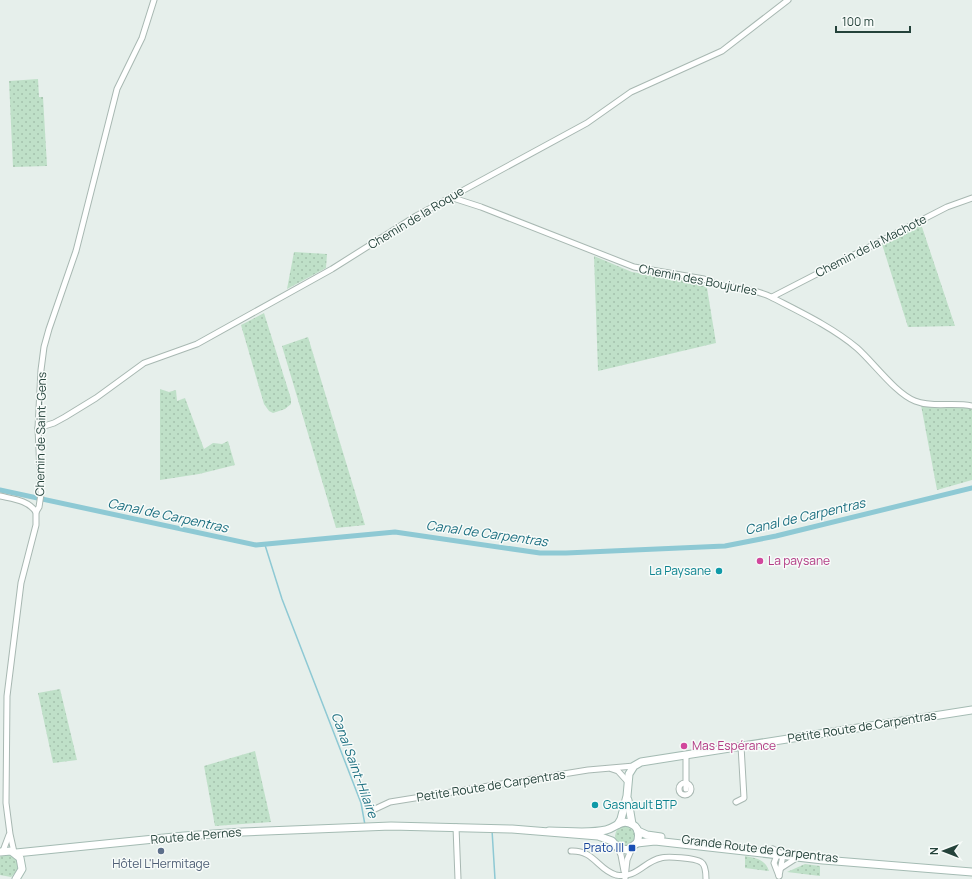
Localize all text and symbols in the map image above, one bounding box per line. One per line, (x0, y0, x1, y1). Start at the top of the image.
scale bar (836, 8, 910, 34)
text: 100 m (842, 13, 874, 30)
street label: Chemin de la Roque (364, 182, 467, 253)
street label: Chemin de la Machote (812, 210, 929, 281)
street label: Chemin des Boujurles (638, 260, 759, 299)
street label: Chemin de Saint-Gens (31, 372, 50, 496)
water label: Canal de Carpentras (106, 493, 231, 537)
water label: Canal de Carpentras (743, 493, 868, 539)
water label: Canal de Carpentras (425, 516, 550, 551)
place label: La paysane (768, 552, 830, 569)
marker: La paysane (755, 556, 765, 566)
place label: La Paysane (649, 562, 711, 579)
marker: La Paysane (714, 566, 724, 576)
street label: Petite Route de Carpentras (786, 706, 938, 747)
water label: Canal Saint-Hilaire (328, 710, 383, 822)
place label: Mas Espérance (692, 737, 776, 754)
marker: Mas Espérance (679, 741, 689, 751)
street label: Petite Route de Carpentras (415, 765, 567, 806)
place label: Gasnault BTP (603, 796, 677, 813)
marker: Gasnault BTP (590, 800, 600, 810)
street label: Route de Pernes (150, 823, 242, 848)
street label: Grande Route de Carpentras (681, 830, 839, 867)
north arrow (924, 831, 964, 871)
place label: Prato III (584, 839, 624, 856)
marker: Prato III (627, 843, 637, 853)
marker: Hôtel L'Hermitage (156, 846, 166, 856)
text: N (926, 847, 941, 855)
place label: Hôtel L'Hermitage (112, 855, 210, 872)

